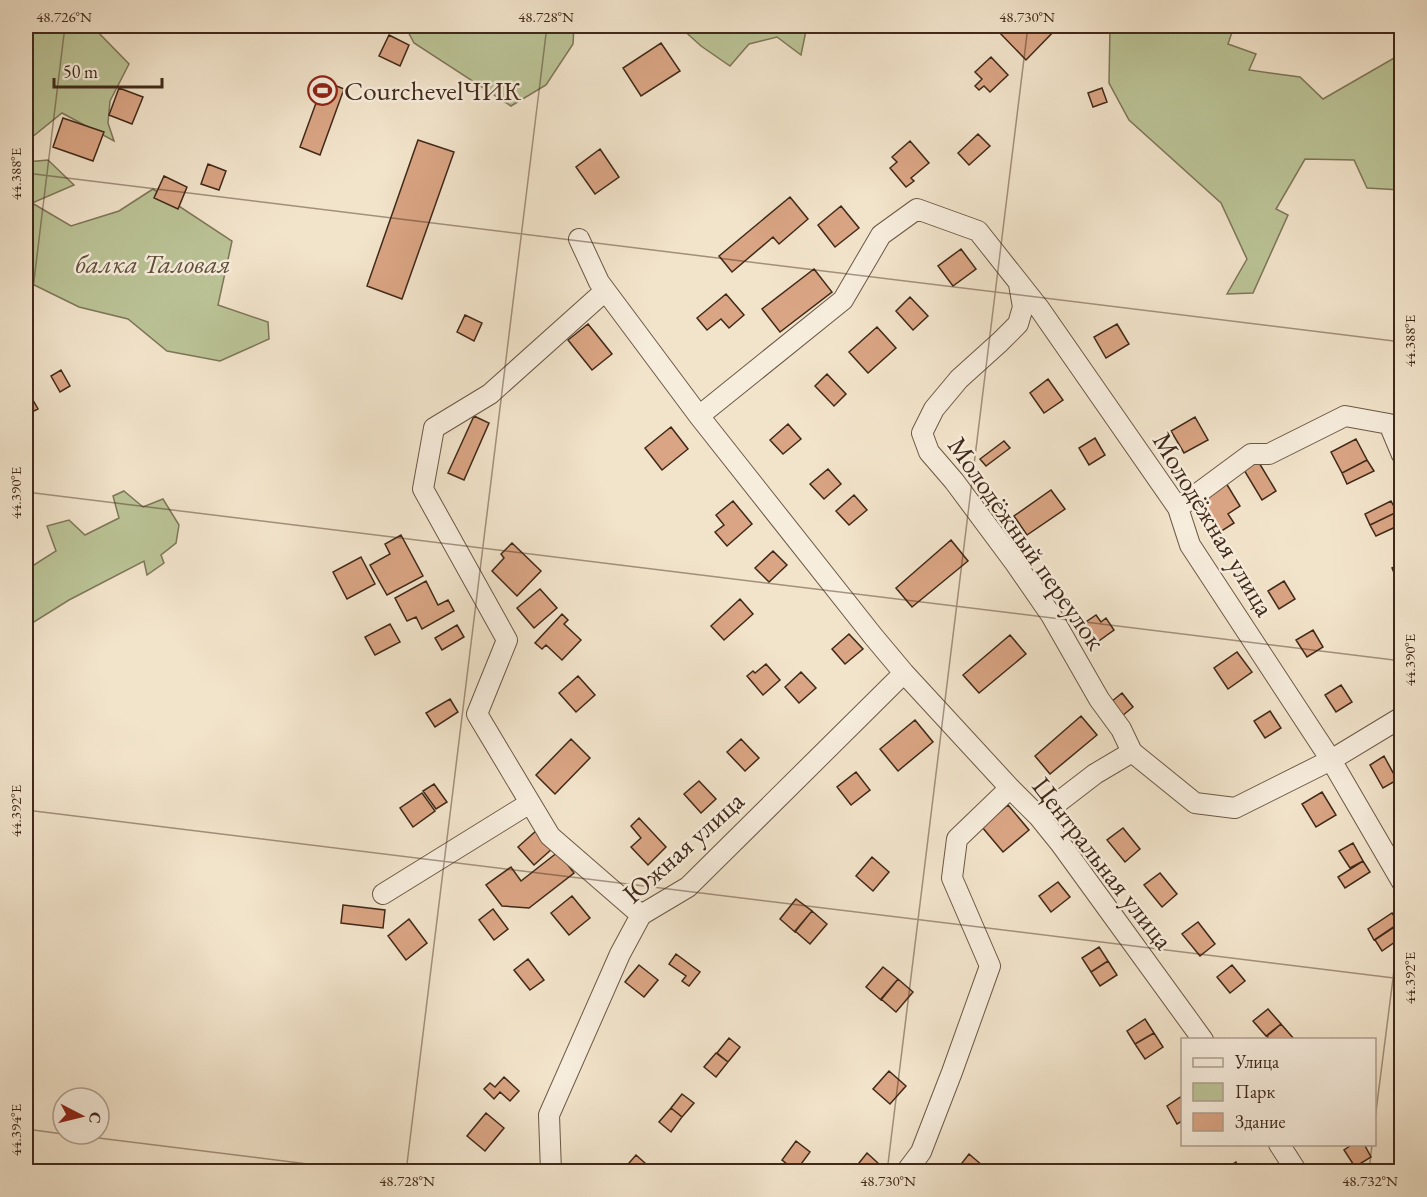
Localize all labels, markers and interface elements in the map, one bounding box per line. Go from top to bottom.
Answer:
text: 48.726°N [36,7,92,26]
text: 48.728°N [518,7,574,26]
text: 48.730°N [999,7,1055,26]
scale bar [54,51,162,89]
text: 50 m [63,60,98,83]
place label: CourсhevelЧИК [344,73,521,108]
sports icon: CourсhevelЧИК [307,74,339,106]
text: 44.388°E [6,147,25,200]
park label: балка Таловая [75,246,231,281]
text: 44.388°E [1400,314,1419,367]
street label: Молодёжная улица [1145,425,1283,623]
street label: Молодёжный переулок [940,429,1114,657]
text: 44.390°E [6,466,25,519]
text: 44.390°E [1400,633,1419,686]
street label: Центральная улица [1025,770,1181,957]
street label: Южная улица [615,783,751,911]
text: 44.392°E [6,784,25,837]
text: 44.392°E [1400,951,1419,1004]
legend [1181,1038,1376,1146]
text: Улица [1234,1050,1280,1073]
text: Парк [1235,1080,1275,1103]
north arrow [51,1086,111,1146]
text: 44.394°E [6,1103,25,1156]
text: Здание [1235,1110,1285,1133]
text: С [84,1111,107,1125]
text: 48.728°N [379,1171,435,1190]
text: 48.730°N [860,1171,916,1190]
text: 48.732°N [1342,1171,1398,1190]

